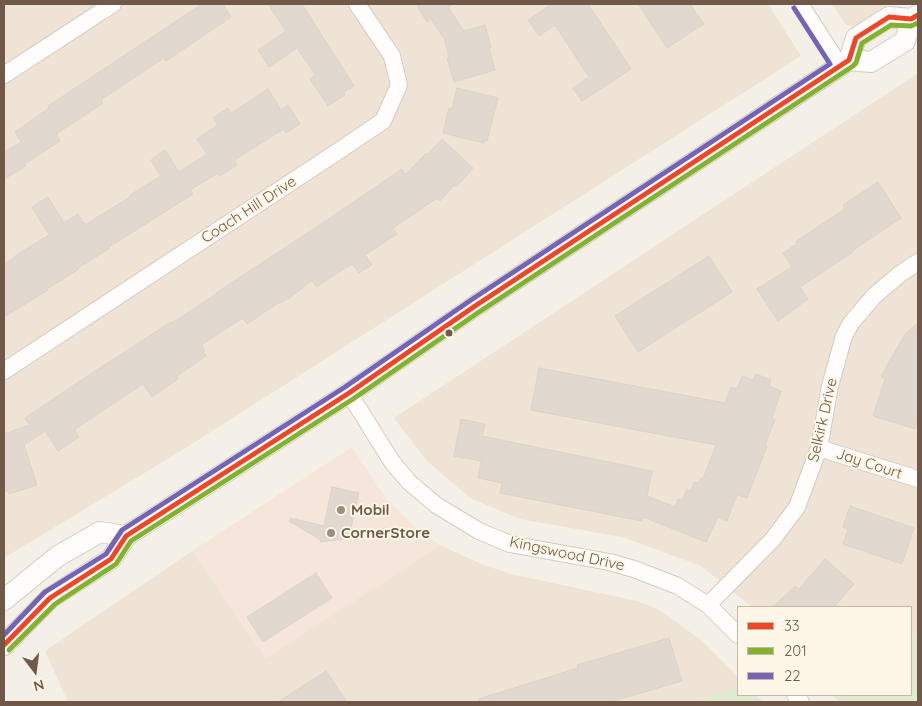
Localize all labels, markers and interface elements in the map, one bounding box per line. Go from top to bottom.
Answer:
street label: Coach Hill Drive [198,173,300,247]
unlabelled marker [444,328,454,338]
street label: Selkirk Drive [805,376,841,464]
street label: Jay Court [834,445,904,483]
place label: Mobil [351,501,390,519]
marker: Mobil [335,504,347,516]
place label: CornerStore [341,524,430,542]
marker: CornerStore [325,527,337,539]
street label: Kingswood Drive [508,533,626,575]
legend [737,606,912,696]
text: 33 [784,616,800,635]
text: 201 [784,641,807,660]
north arrow [10,646,60,696]
text: 22 [784,666,801,685]
text: N [32,675,46,696]

